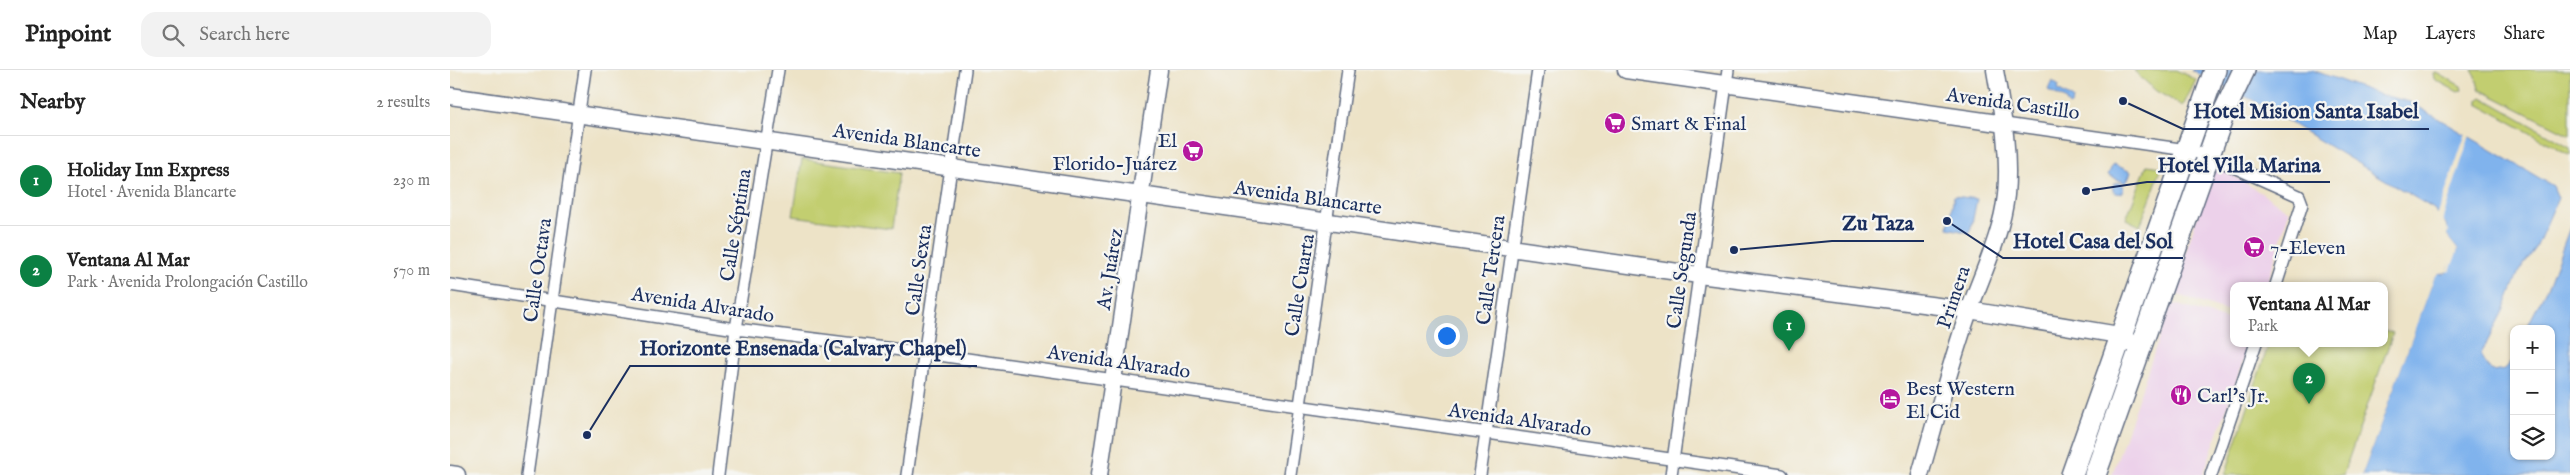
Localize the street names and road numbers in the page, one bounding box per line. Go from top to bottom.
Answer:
street label: Avenida Castillo [1943,83,2081,126]
street label: Avenida Blancarte [830,119,982,164]
street label: Calle Séptima [715,167,758,283]
street label: Avenida Blancarte [1231,176,1383,221]
street label: Calle Segunda [1662,210,1703,330]
street label: Calle Tercera [1471,213,1512,327]
street label: Calle Octava [519,216,558,324]
street label: Calle Sexta [901,223,938,318]
street label: Av. Juárez [1092,227,1129,313]
street label: Calle Cuarta [1280,232,1321,338]
street label: Primera [1932,262,1977,332]
street label: Avenida Alvarado [629,282,776,329]
street label: Avenida Alvarado [1045,340,1192,385]
street label: Avenida Alvarado [1446,398,1593,443]

